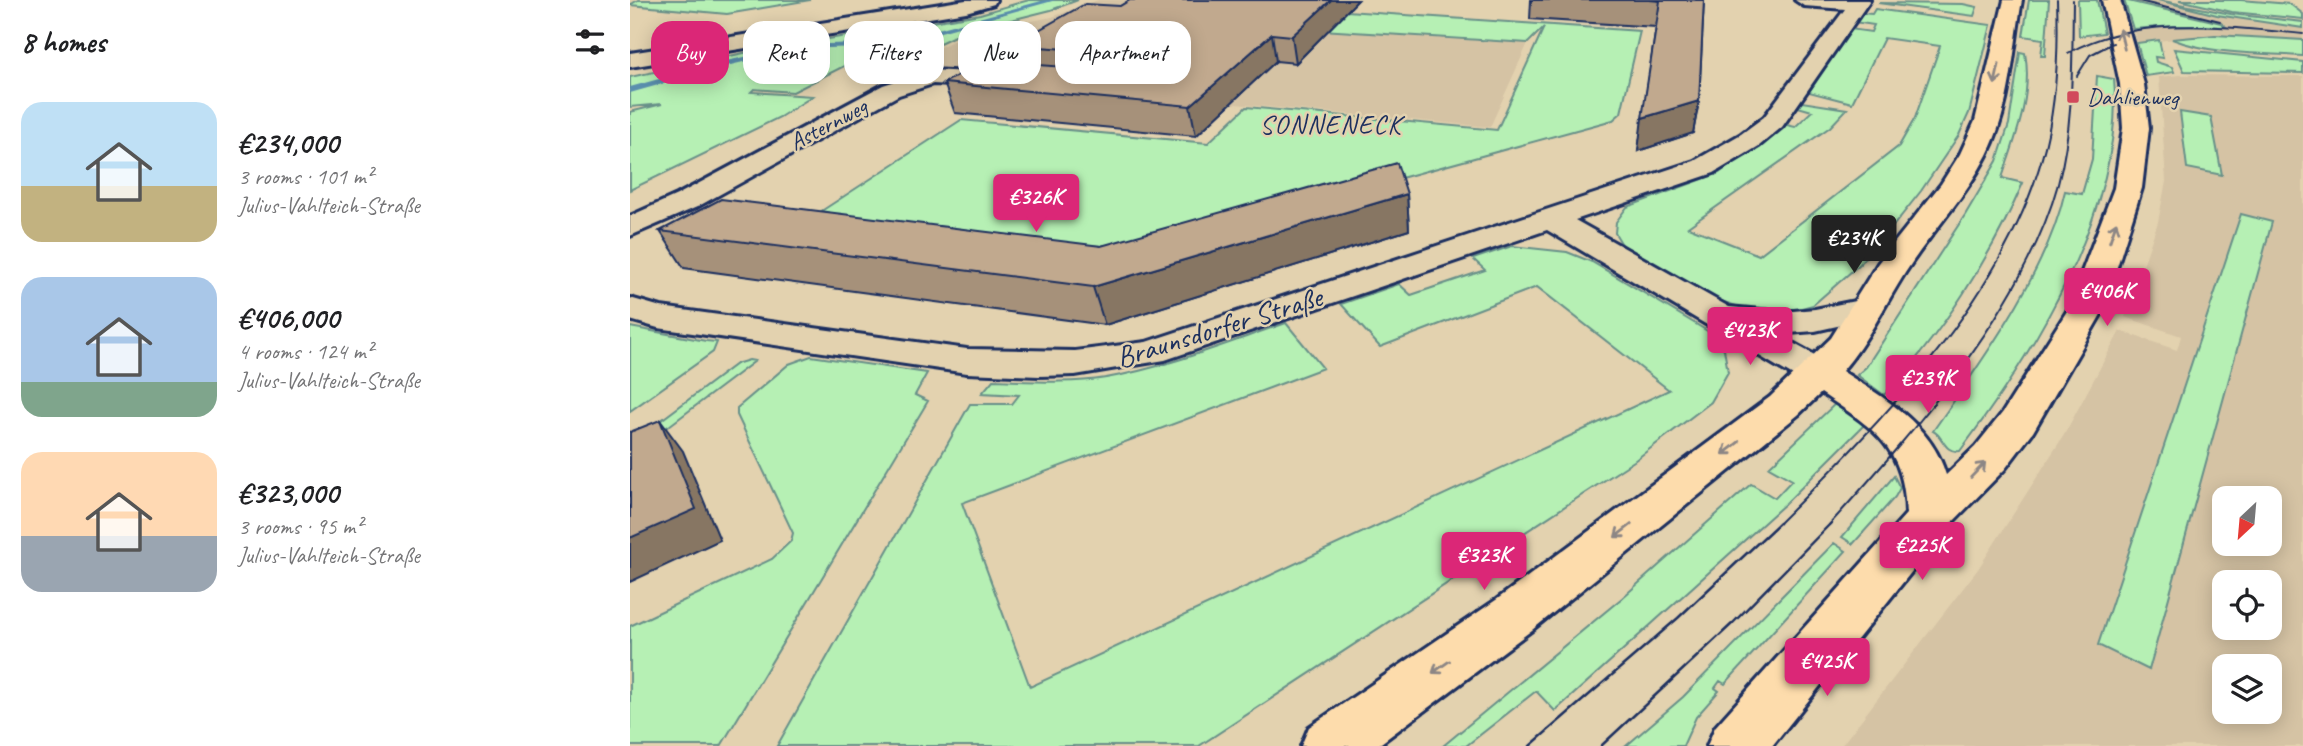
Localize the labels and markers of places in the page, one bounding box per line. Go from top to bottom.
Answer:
place label: Dahlienweg [2087,82,2181,112]
marker: Dahlienweg [2065,89,2081,105]
pin: €326K [987,174,1085,234]
pin: €234K [1805,216,1903,275]
pin: €406K [2058,268,2156,328]
pin: €423K [1701,308,1799,367]
pin: €239K [1879,356,1977,415]
pin: €225K [1873,522,1971,582]
pin: €323K [1435,532,1533,592]
pin: €425K [1778,638,1876,698]

